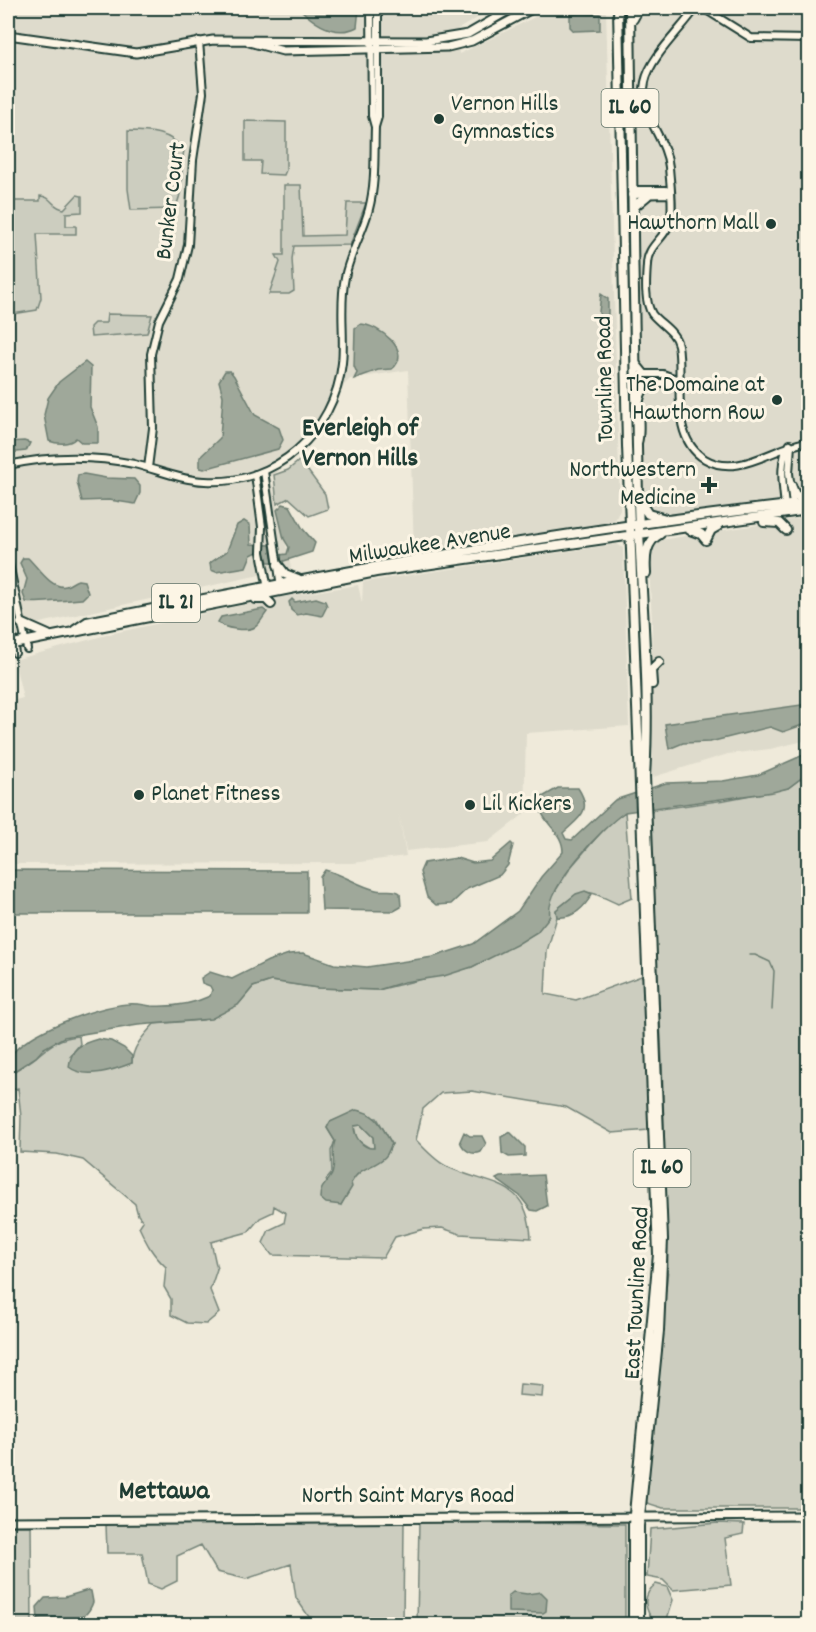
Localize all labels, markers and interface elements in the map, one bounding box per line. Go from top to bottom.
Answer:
place label: Vernon Hills Gymnastics [451,88,559,150]
road number: IL 60 [602,89,658,127]
marker: Vernon Hills Gymnastics [432,112,446,126]
street label: Bunker Court [148,140,196,262]
place label: Hawthorn Mall [627,207,759,241]
marker: Hawthorn Mall [764,217,778,231]
street label: Townline Road [588,315,624,443]
place label: The Domaine at Hawthorn Row [626,369,765,431]
marker: The Domaine at Hawthorn Row [770,393,784,407]
district label: Everleigh of Vernon Hills [302,411,420,478]
place label: Northwestern Medicine [569,454,696,516]
marker: Northwestern Medicine [700,476,718,494]
street label: Milwaukee Avenue [347,515,513,575]
road number: IL 21 [152,584,200,622]
place label: Planet Fitness [151,778,281,812]
marker: Planet Fitness [132,788,146,802]
place label: Lil Kickers [482,788,572,822]
marker: Lil Kickers [463,798,477,812]
road number: IL 60 [634,1149,690,1187]
street label: East Townline Road [616,1206,660,1380]
district label: Mettawa [119,1473,211,1512]
street label: North Saint Marys Road [302,1480,514,1514]

